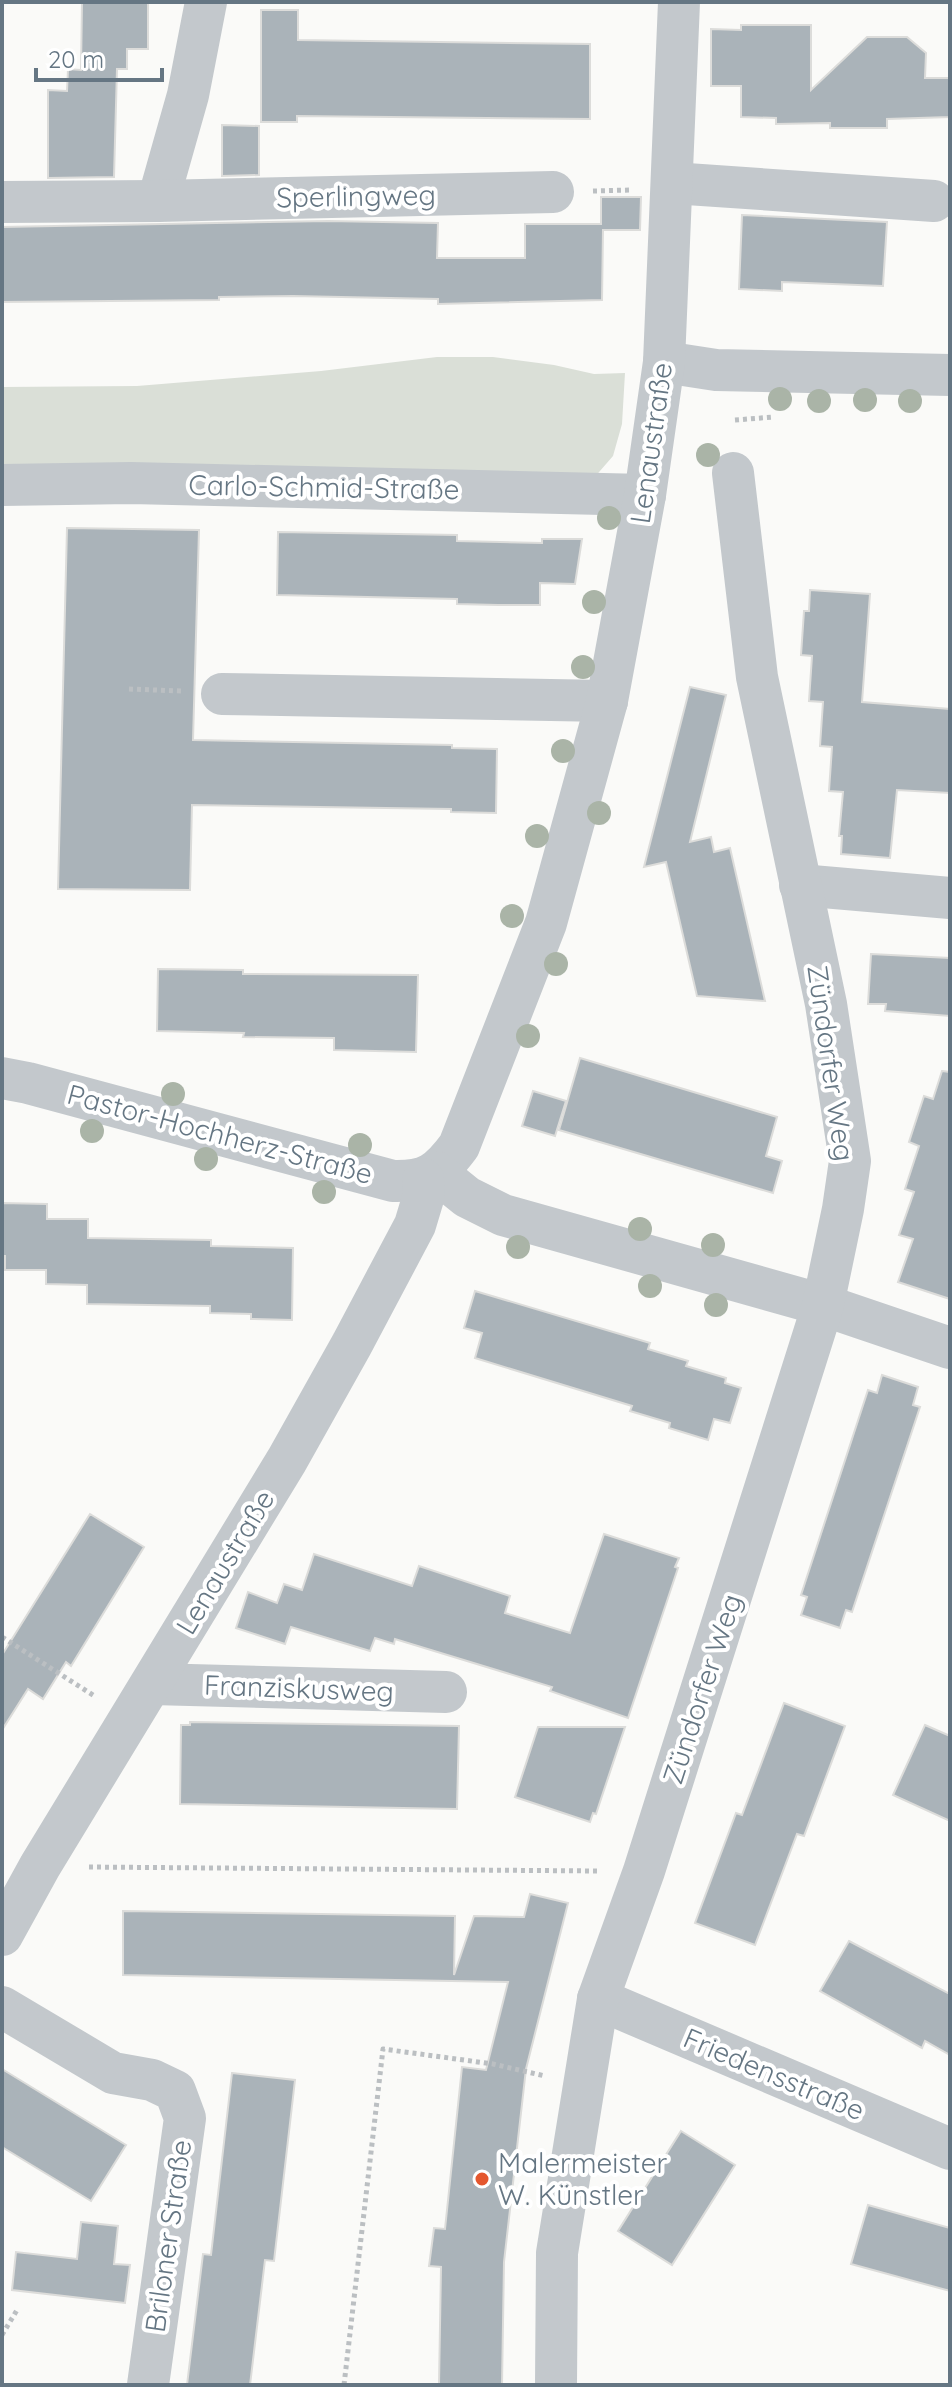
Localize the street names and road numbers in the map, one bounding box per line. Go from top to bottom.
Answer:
street label: Sperlingweg [276,177,436,214]
street label: Lenaustraße [622,360,679,526]
street label: Carlo-Schmid-Straße [188,467,460,506]
street label: Zündorfer Weg [800,963,863,1163]
street label: Pastor-Hochherz-Straße [64,1076,376,1191]
street label: Lenaustraße [168,1483,281,1640]
street label: Zündorfer Weg [654,1589,749,1788]
street label: Franziskusweg [204,1667,394,1708]
street label: Friedensstraße [678,2020,870,2127]
street label: Briloner Straße [137,2137,198,2334]

